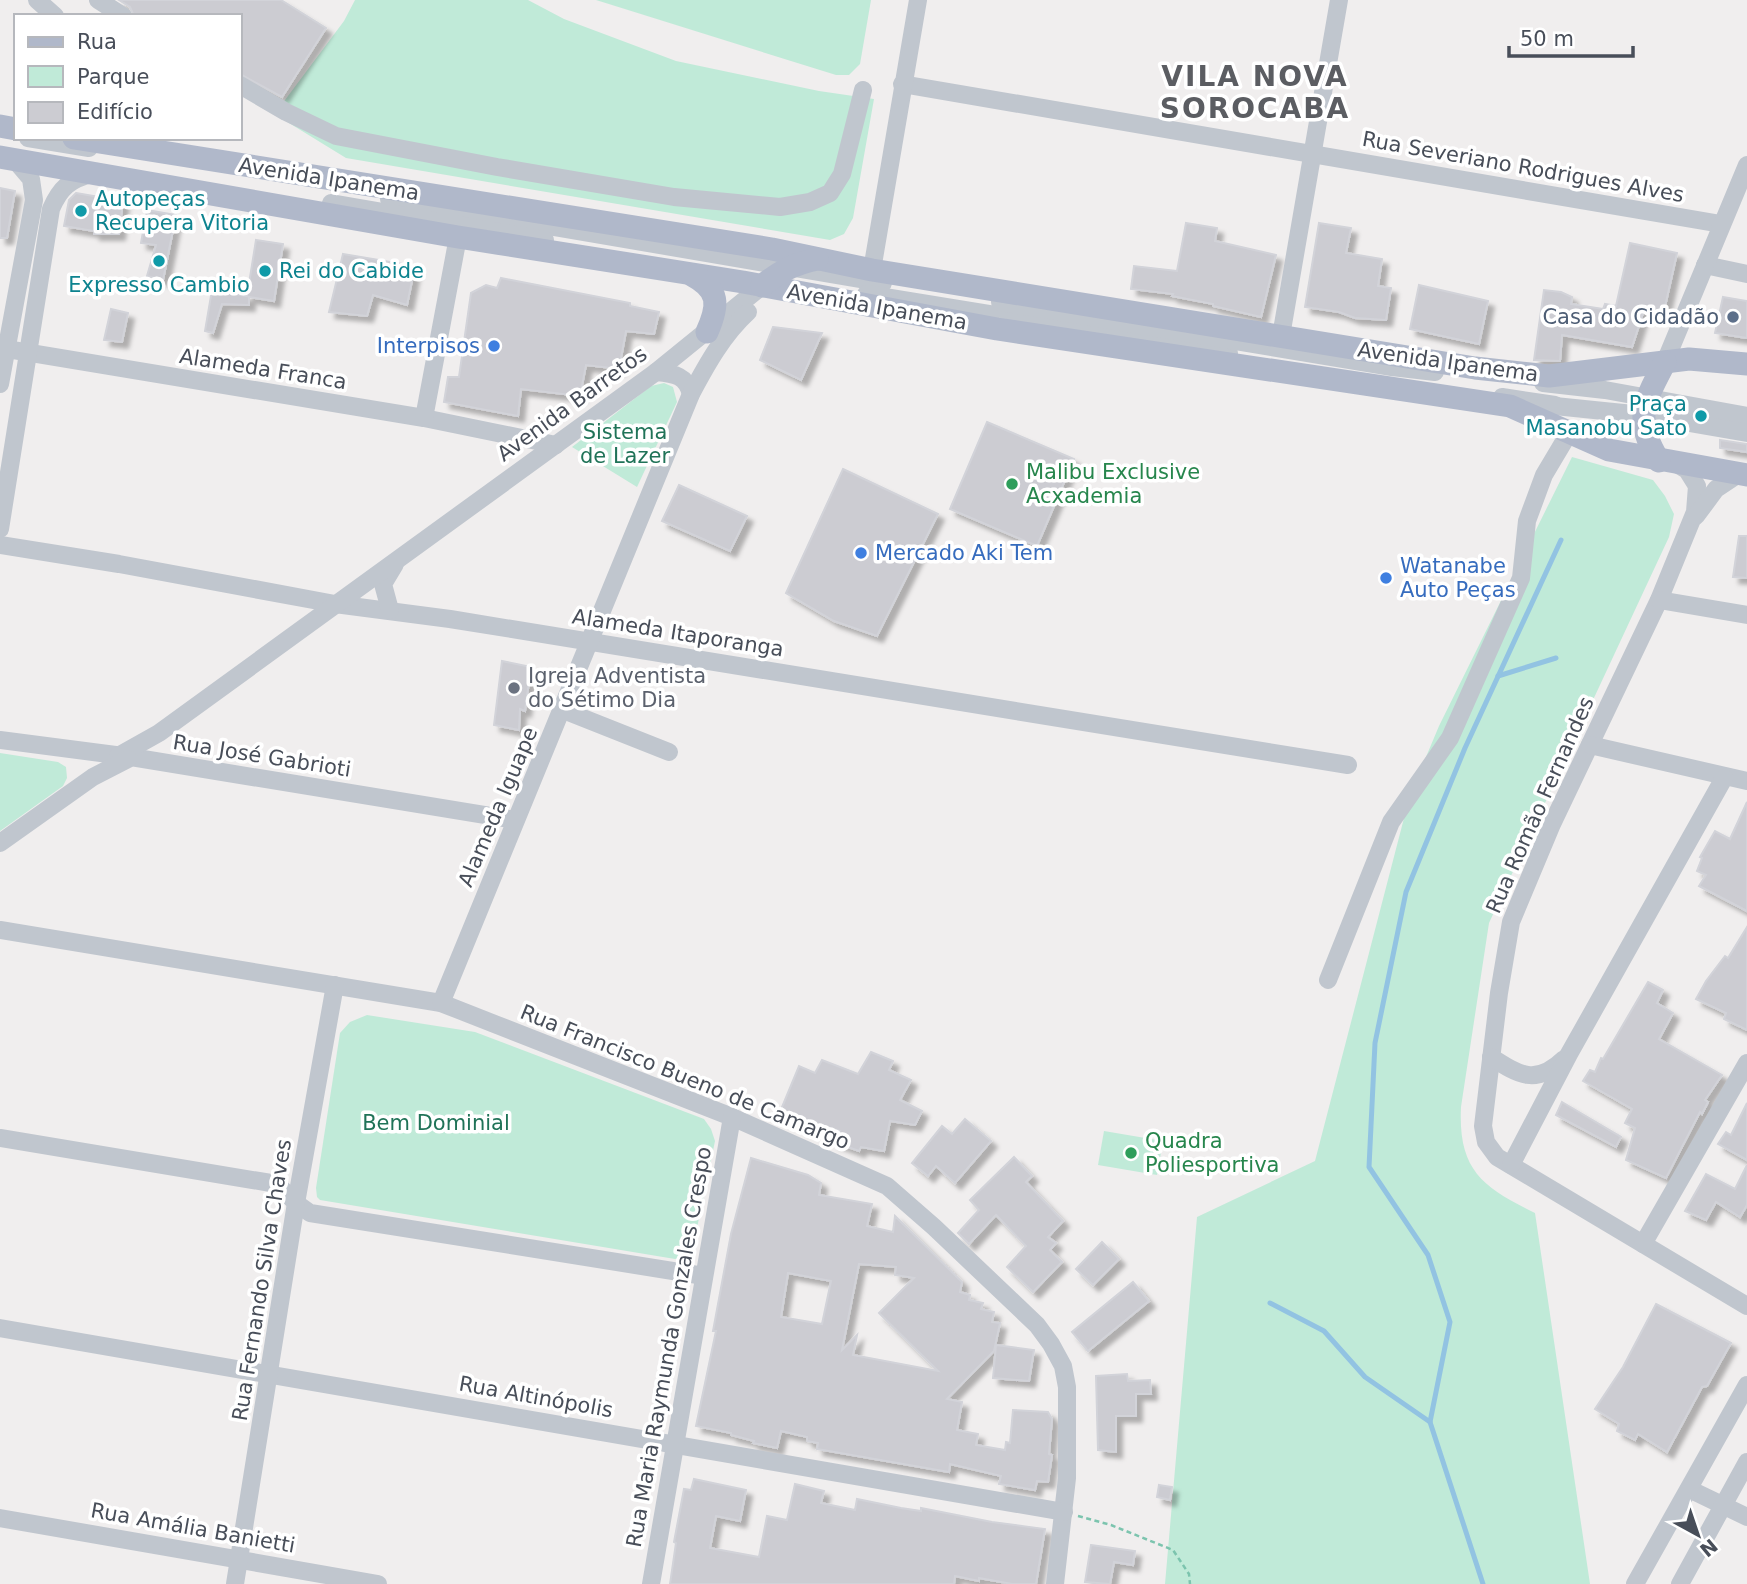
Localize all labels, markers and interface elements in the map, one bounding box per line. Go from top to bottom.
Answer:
legend [14,14,242,140]
scale bar [1509,14,1633,58]
text: 50 m [1520,27,1574,51]
text: Rua [77,30,117,54]
district label: VILA NOVA SOROCABA [1160,60,1350,125]
text: Parque [77,65,149,89]
text: Edifício [77,100,153,124]
street label: Rua Severiano Rodrigues Alves [1360,127,1686,207]
street label: Avenida Ipanema [237,153,421,205]
place label: Autopeças Recupera Vitoria [95,187,269,235]
marker: Autopeças Recupera Vitoria [73,203,89,219]
marker: Expresso Cambio [151,253,167,269]
place label: Rei do Cabide [279,259,424,283]
marker: Rei do Cabide [257,263,273,279]
place label: Expresso Cambio [68,273,250,297]
street label: Avenida Ipanema [785,279,969,335]
place label: Casa do Cidadão [1542,305,1719,329]
marker: Casa do Cidadão [1725,309,1741,325]
place label: Interpisos [377,334,480,358]
street label: Avenida Ipanema [1356,337,1540,387]
marker: Interpisos [486,338,502,354]
street label: Avenida Barretos [492,342,652,466]
street label: Alameda Franca [178,344,348,394]
place label: Praça Masanobu Sato [1525,392,1687,440]
marker: Praça Masanobu Sato [1693,408,1709,424]
park label: Sistema de Lazer [580,420,670,468]
place label: Malibu Exclusive Acxademia [1026,460,1200,508]
marker: Malibu Exclusive Acxademia [1004,476,1020,492]
place label: Mercado Aki Tem [875,541,1053,565]
marker: Mercado Aki Tem [853,545,869,561]
place label: Watanabe Auto Peças [1400,554,1516,602]
marker: Watanabe Auto Peças [1378,570,1394,586]
street label: Alameda Itaporanga [571,604,785,662]
place label: Igreja Adventista do Sétimo Dia [528,664,706,712]
marker: Igreja Adventista do Sétimo Dia [506,680,522,696]
street label: Rua Romão Fernandes [1481,693,1599,917]
street label: Alameda Iguape [453,723,543,891]
street label: Rua José Gabrioti [171,730,353,782]
street label: Rua Francisco Bueno de Camargo [517,1000,853,1154]
park label: Bem Dominial [362,1111,510,1135]
place label: Quadra Poliesportiva [1145,1129,1279,1177]
street label: Rua Fernando Silva Chaves [228,1137,296,1423]
street label: Rua Maria Raymunda Gonzales Crespo [622,1145,716,1549]
marker: Quadra Poliesportiva [1123,1145,1139,1161]
street label: Rua Altinópolis [457,1372,615,1422]
street label: Rua Amália Banietti [89,1498,297,1558]
north arrow [1663,1500,1733,1570]
text: N [1696,1534,1722,1562]

